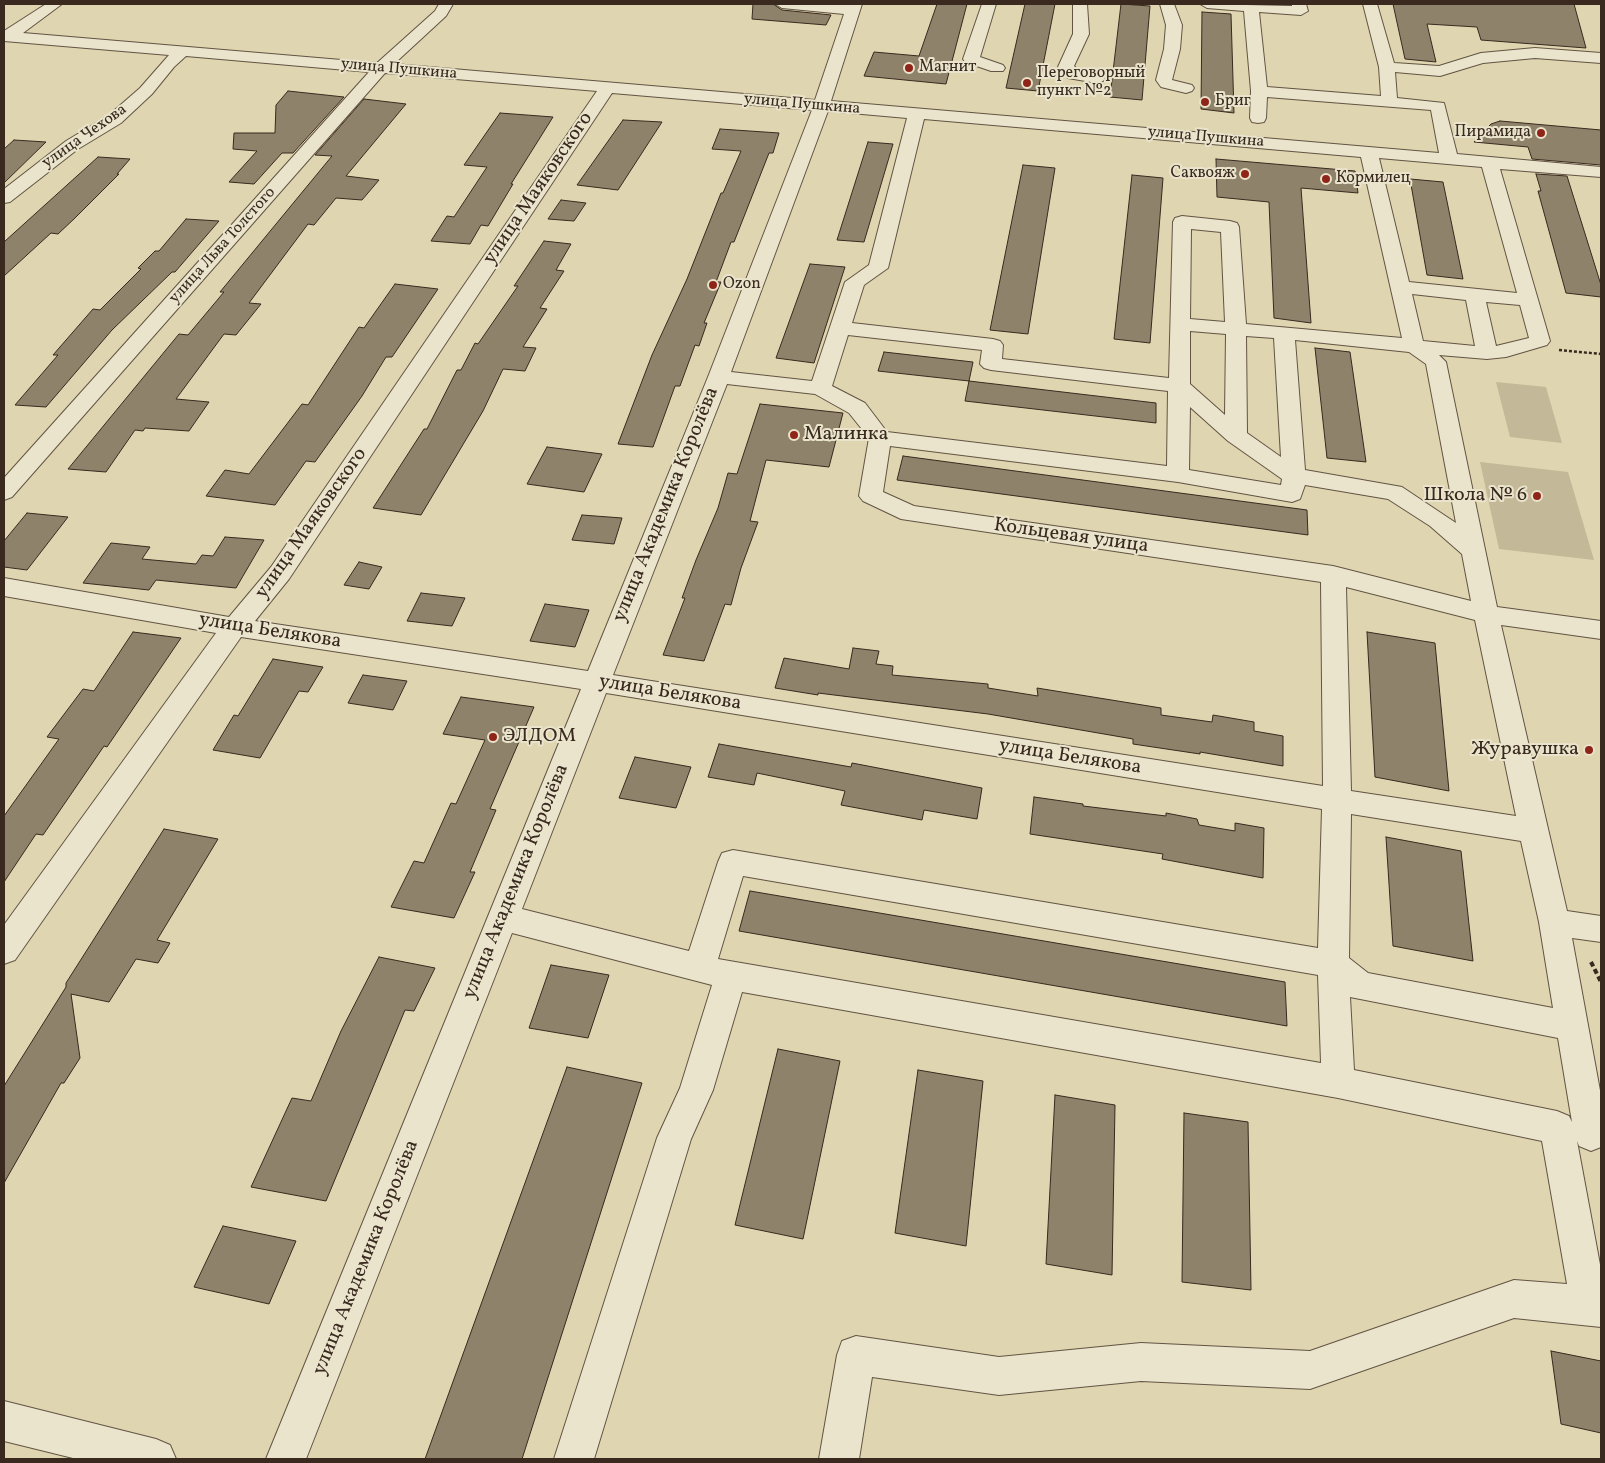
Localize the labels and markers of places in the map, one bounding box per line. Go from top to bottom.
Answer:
place label: Магнит [919,58,976,78]
marker: Магнит [903,62,915,74]
place label: Переговорный пункт №2 [1037,64,1145,102]
marker: Переговорный пункт №2 [1021,77,1033,89]
place label: Бриг [1215,92,1251,112]
marker: Бриг [1199,96,1211,108]
place label: Пирамида [1455,123,1531,143]
marker: Пирамида [1535,127,1547,139]
place label: Саквояж [1171,164,1235,184]
marker: Саквояж [1239,168,1251,180]
place label: Кормилец [1336,169,1411,189]
marker: Кормилец [1320,173,1332,185]
place label: Ozon [723,275,761,295]
marker: Ozon [707,279,719,291]
place label: Малинка [804,423,888,447]
marker: Малинка [788,429,800,441]
place label: Школа № 6 [1423,484,1527,508]
marker: Школа № 6 [1531,490,1543,502]
place label: ЭЛДОМ [503,725,576,749]
marker: ЭЛДОМ [487,731,499,743]
place label: Журавушка [1471,738,1579,762]
marker: Журавушка [1583,744,1595,756]

